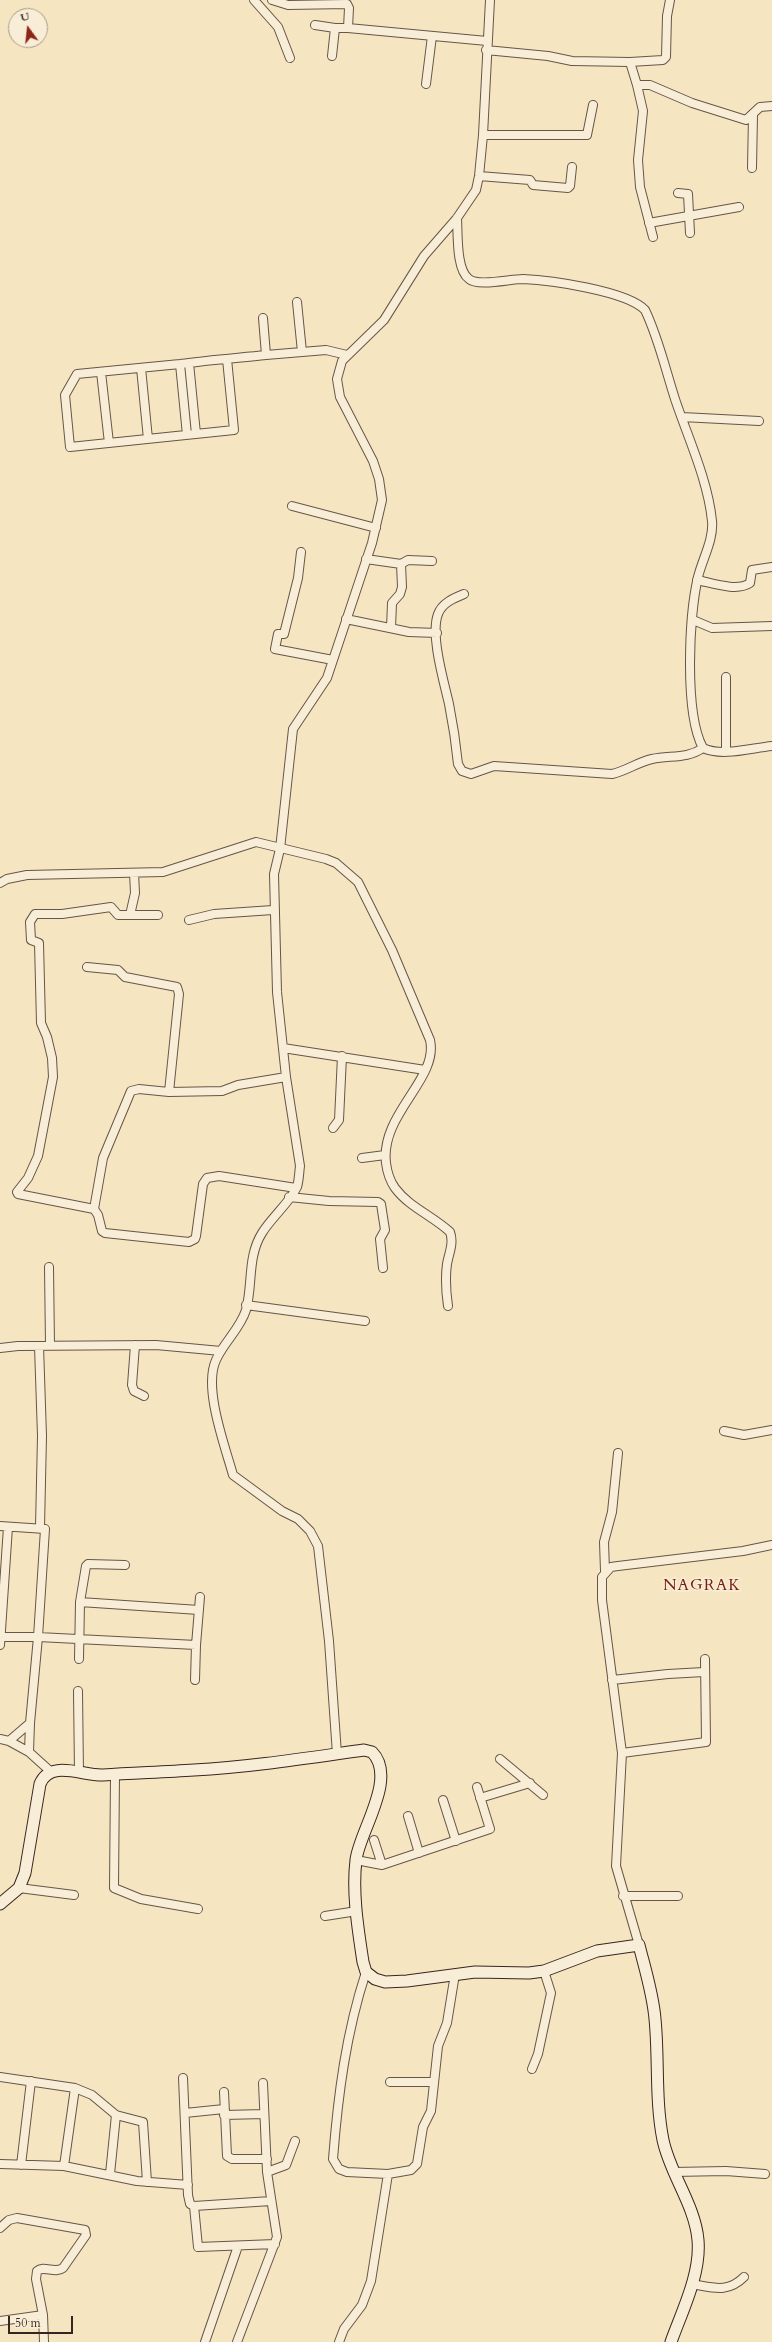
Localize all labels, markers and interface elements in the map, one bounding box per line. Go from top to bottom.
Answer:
north arrow [8,8,48,48]
text: U [19,8,31,25]
district label: NAGRAK [663,1576,741,1596]
scale bar [10,2308,75,2334]
text: 50 m [15,2315,41,2331]

